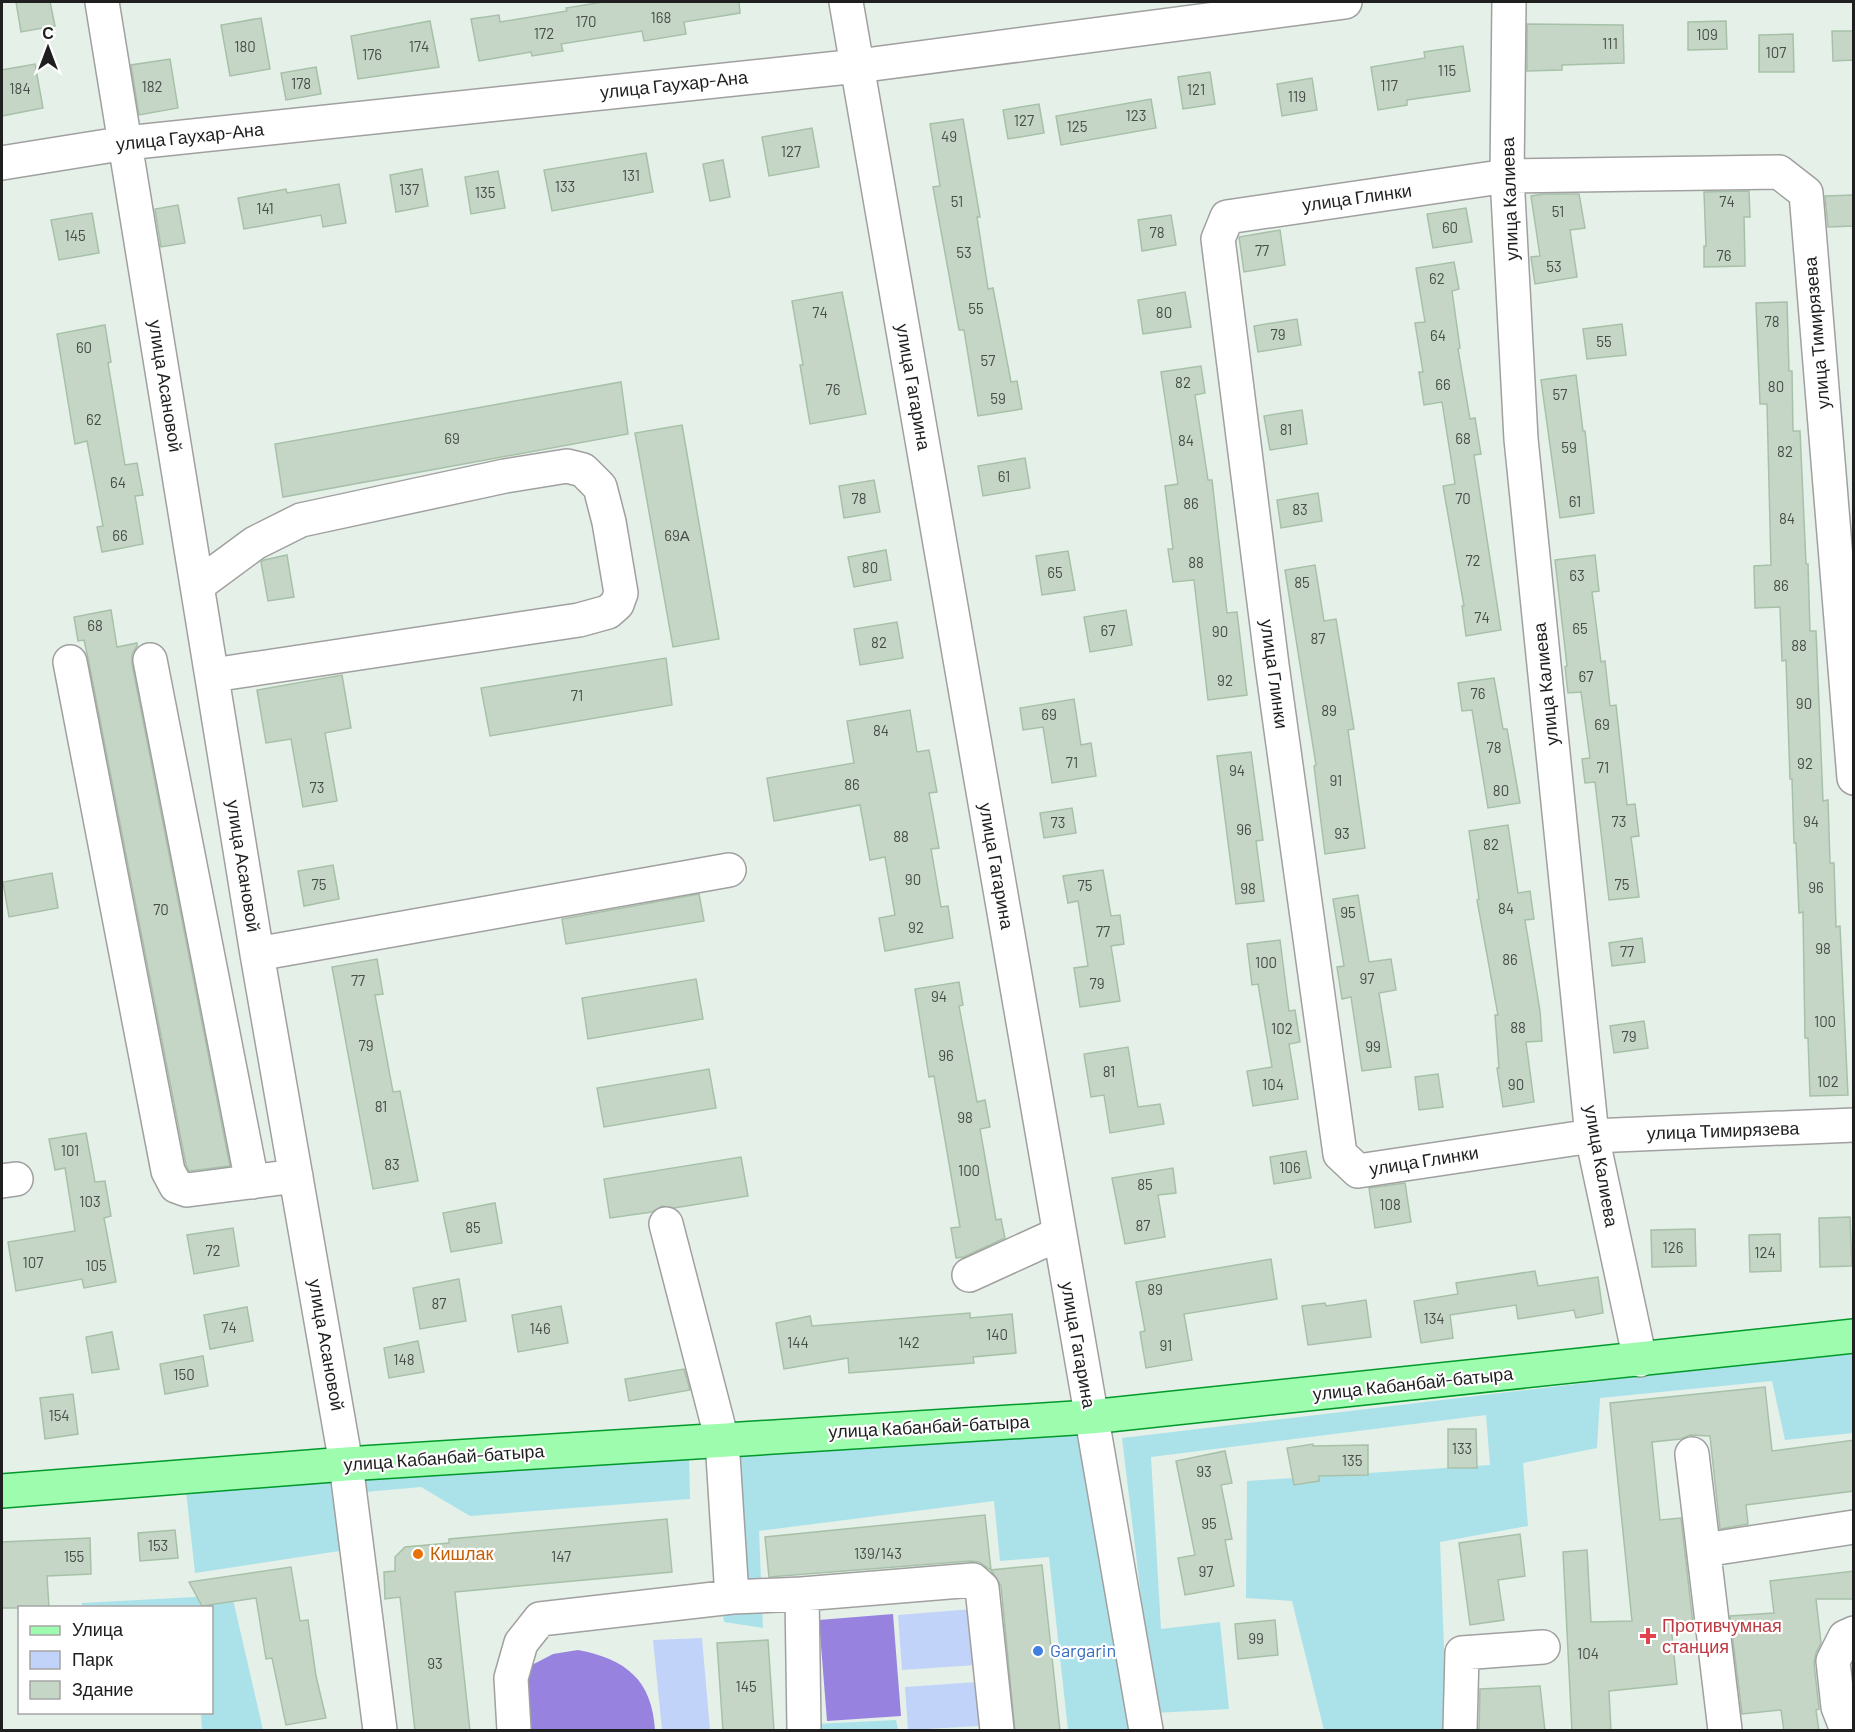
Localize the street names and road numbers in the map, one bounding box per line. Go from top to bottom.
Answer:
street label: улица Гаухар-Ана [599,65,750,103]
street label: улица Гаухар-Ана [115,117,266,155]
street label: улица Калиева [1496,136,1522,261]
street label: улица Глинки [1301,178,1413,216]
street label: улица Тимирязева [1798,255,1834,410]
street label: улица Асановой [145,318,187,453]
street label: улица Гагарина [892,322,936,453]
street label: улица Глинки [1256,618,1294,730]
street label: улица Калиева [1528,621,1562,747]
street label: улица Асановой [223,798,265,933]
street label: улица Гагарина [975,801,1019,932]
street label: улица Калиева [1580,1103,1624,1230]
street label: улица Тимирязева [1646,1116,1801,1144]
street label: улица Глинки [1368,1141,1480,1180]
street label: улица Асановой [305,1277,349,1412]
street label: улица Гагарина [1057,1280,1101,1411]
street label: улица Кабанбай-батыра [1312,1361,1515,1404]
street label: улица Кабанбай-батыра [828,1410,1031,1442]
street label: улица Кабанбай-батыра [343,1439,546,1475]

